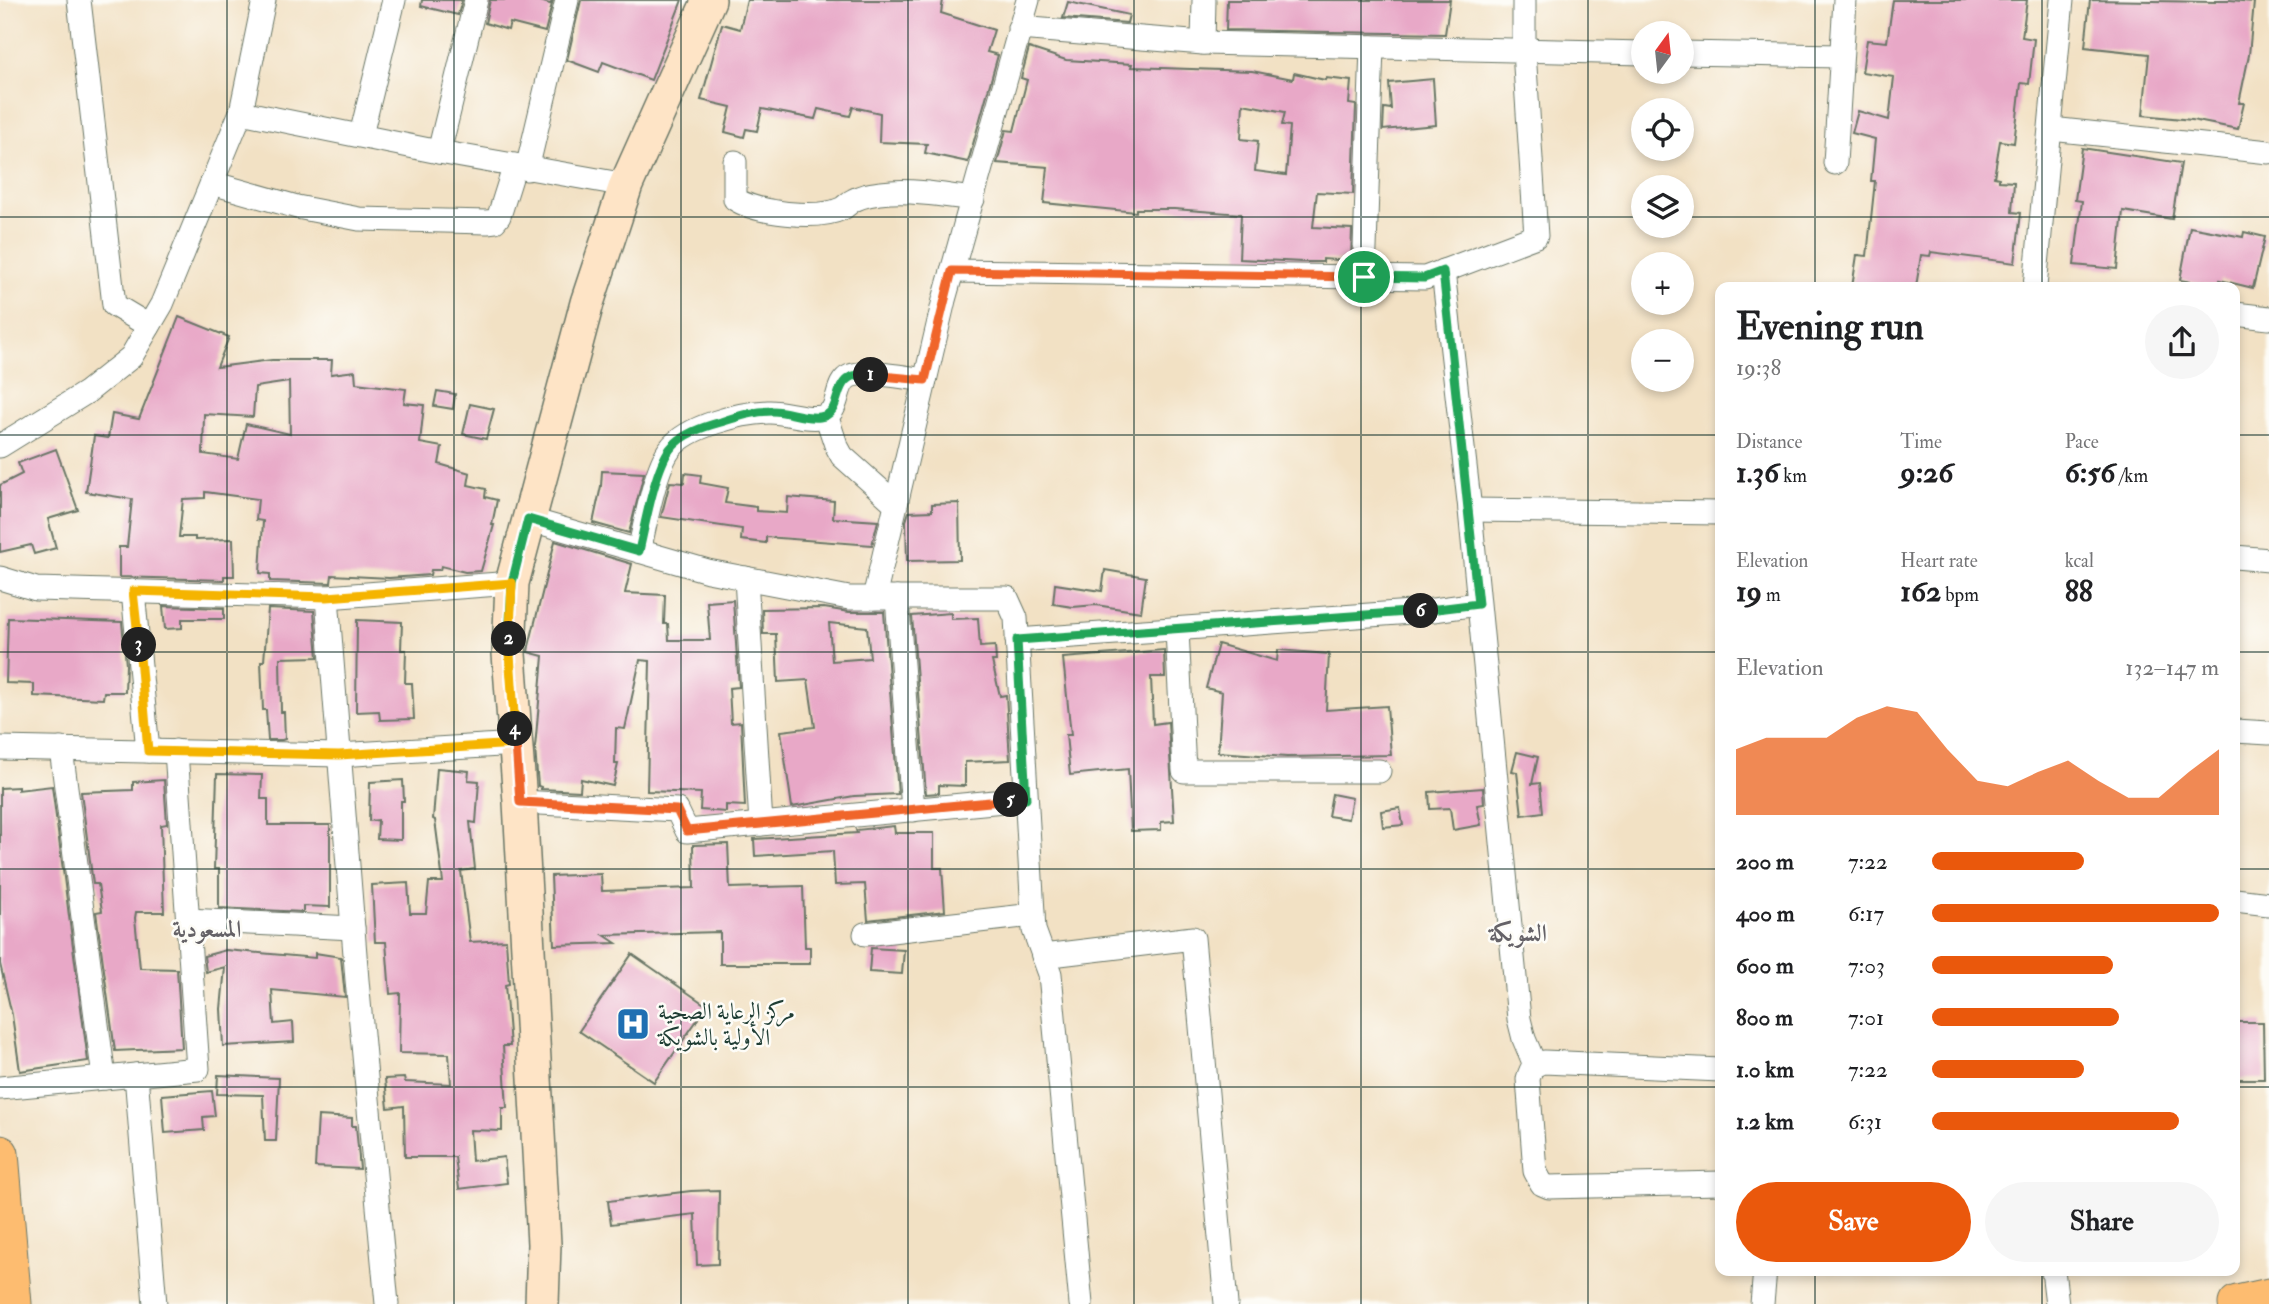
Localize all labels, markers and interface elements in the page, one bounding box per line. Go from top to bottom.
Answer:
north arrow [1631,21,1694,84]
map controls [1631,21,1694,392]
button: locate [1631,98,1694,161]
button: layers [1631,175,1694,238]
pin [1334,247,1394,307]
button: + [1631,252,1694,315]
icon: arrive [1345,258,1383,296]
text: Evening run [1736,303,1924,351]
button: share [2145,305,2219,379]
button: − [1631,329,1694,392]
text: 19:38 [1736,353,1781,382]
pin: 1 [854,358,888,392]
text: 1 [867,362,874,386]
text: Distance [1736,430,1802,454]
text: Time [1900,430,1942,454]
text: Pace [2065,430,2099,454]
text: 1.36 [1736,454,1779,491]
text: 9:26 [1900,454,1953,491]
text: 6:56 [2065,454,2115,491]
text: km [1779,464,1807,488]
text: /km [2115,464,2148,488]
text: Elevation [1736,549,1808,573]
text: Heart rate [1900,549,1978,573]
text: kcal [2065,549,2094,573]
text: 19 [1736,573,1762,610]
text: 162 [1900,573,1941,610]
text: 88 [2065,573,2093,610]
text: m [1762,583,1781,607]
text: bpm [1941,583,1979,607]
pin: 6 [1404,594,1438,628]
text: 6 [1416,598,1425,622]
pin: 2 [491,622,526,656]
text: 2 [504,626,513,650]
pin: 3 [122,628,156,662]
text: 3 [135,632,142,656]
text: Elevation [1736,653,1824,682]
text: 132–147 m [2125,653,2219,682]
pin: 4 [498,712,532,746]
text: 4 [509,716,520,740]
pin: 5 [993,782,1028,818]
text: 5 [1006,787,1015,811]
text: 200 m [1736,847,1794,876]
text: 7:22 [1848,847,1888,876]
text: 400 m [1736,899,1795,928]
text: 6:17 [1848,899,1884,928]
district label: المسعودية [173,914,241,945]
district label: الشويكة [1487,918,1547,949]
text: 600 m [1736,951,1794,980]
text: 7:03 [1848,951,1885,980]
place label: مركز الرعاية الصحية الأولية بالشويكة [657,997,795,1052]
text: 800 m [1736,1003,1793,1032]
text: 7:01 [1848,1003,1884,1032]
hospital icon: مركز الرعاية الصحية الأولية بالشويكة [614,1005,652,1043]
text: 1.0 km [1736,1055,1794,1084]
text: 7:22 [1848,1055,1888,1084]
text: 1.2 km [1736,1107,1794,1136]
text: 6:31 [1848,1107,1882,1136]
button: Save [1736,1182,1971,1262]
button: Share [1985,1182,2219,1262]

